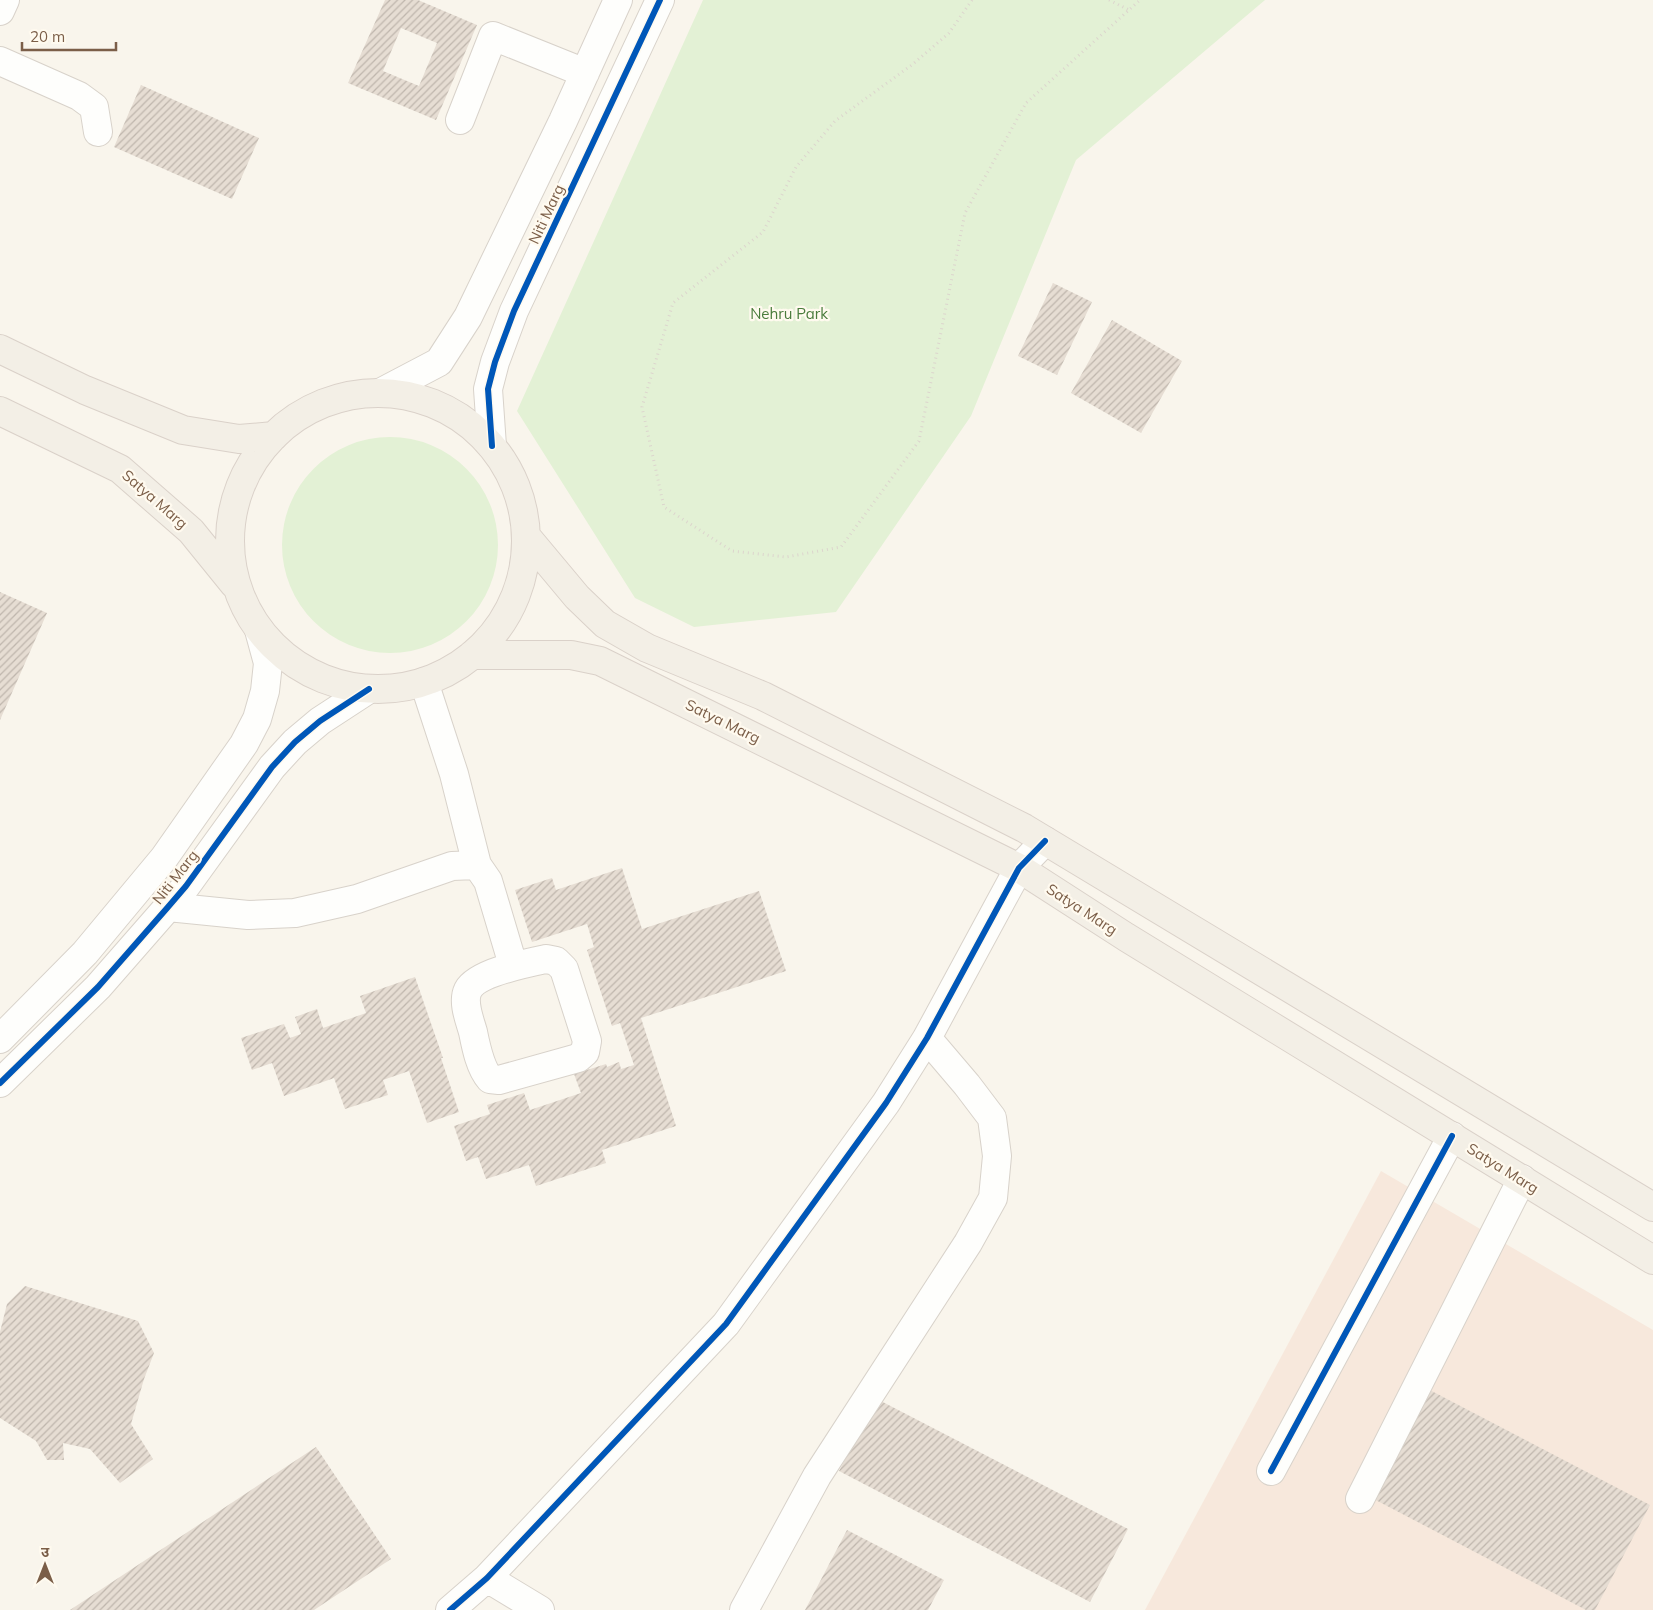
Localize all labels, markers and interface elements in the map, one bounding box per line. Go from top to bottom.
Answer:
scale bar [22,20,116,52]
text: 20 m [30,27,65,46]
street label: Niti Marg [524,181,568,247]
park label: Nehru Park [750,304,828,323]
street label: Satya Marg [118,465,192,533]
street label: Satya Marg [683,695,763,747]
street label: Niti Marg [148,846,202,908]
street label: Satya Marg [1043,879,1121,939]
street label: Satya Marg [1464,1139,1542,1197]
north arrow [20,1540,70,1590]
text: उ [41,1543,50,1561]

